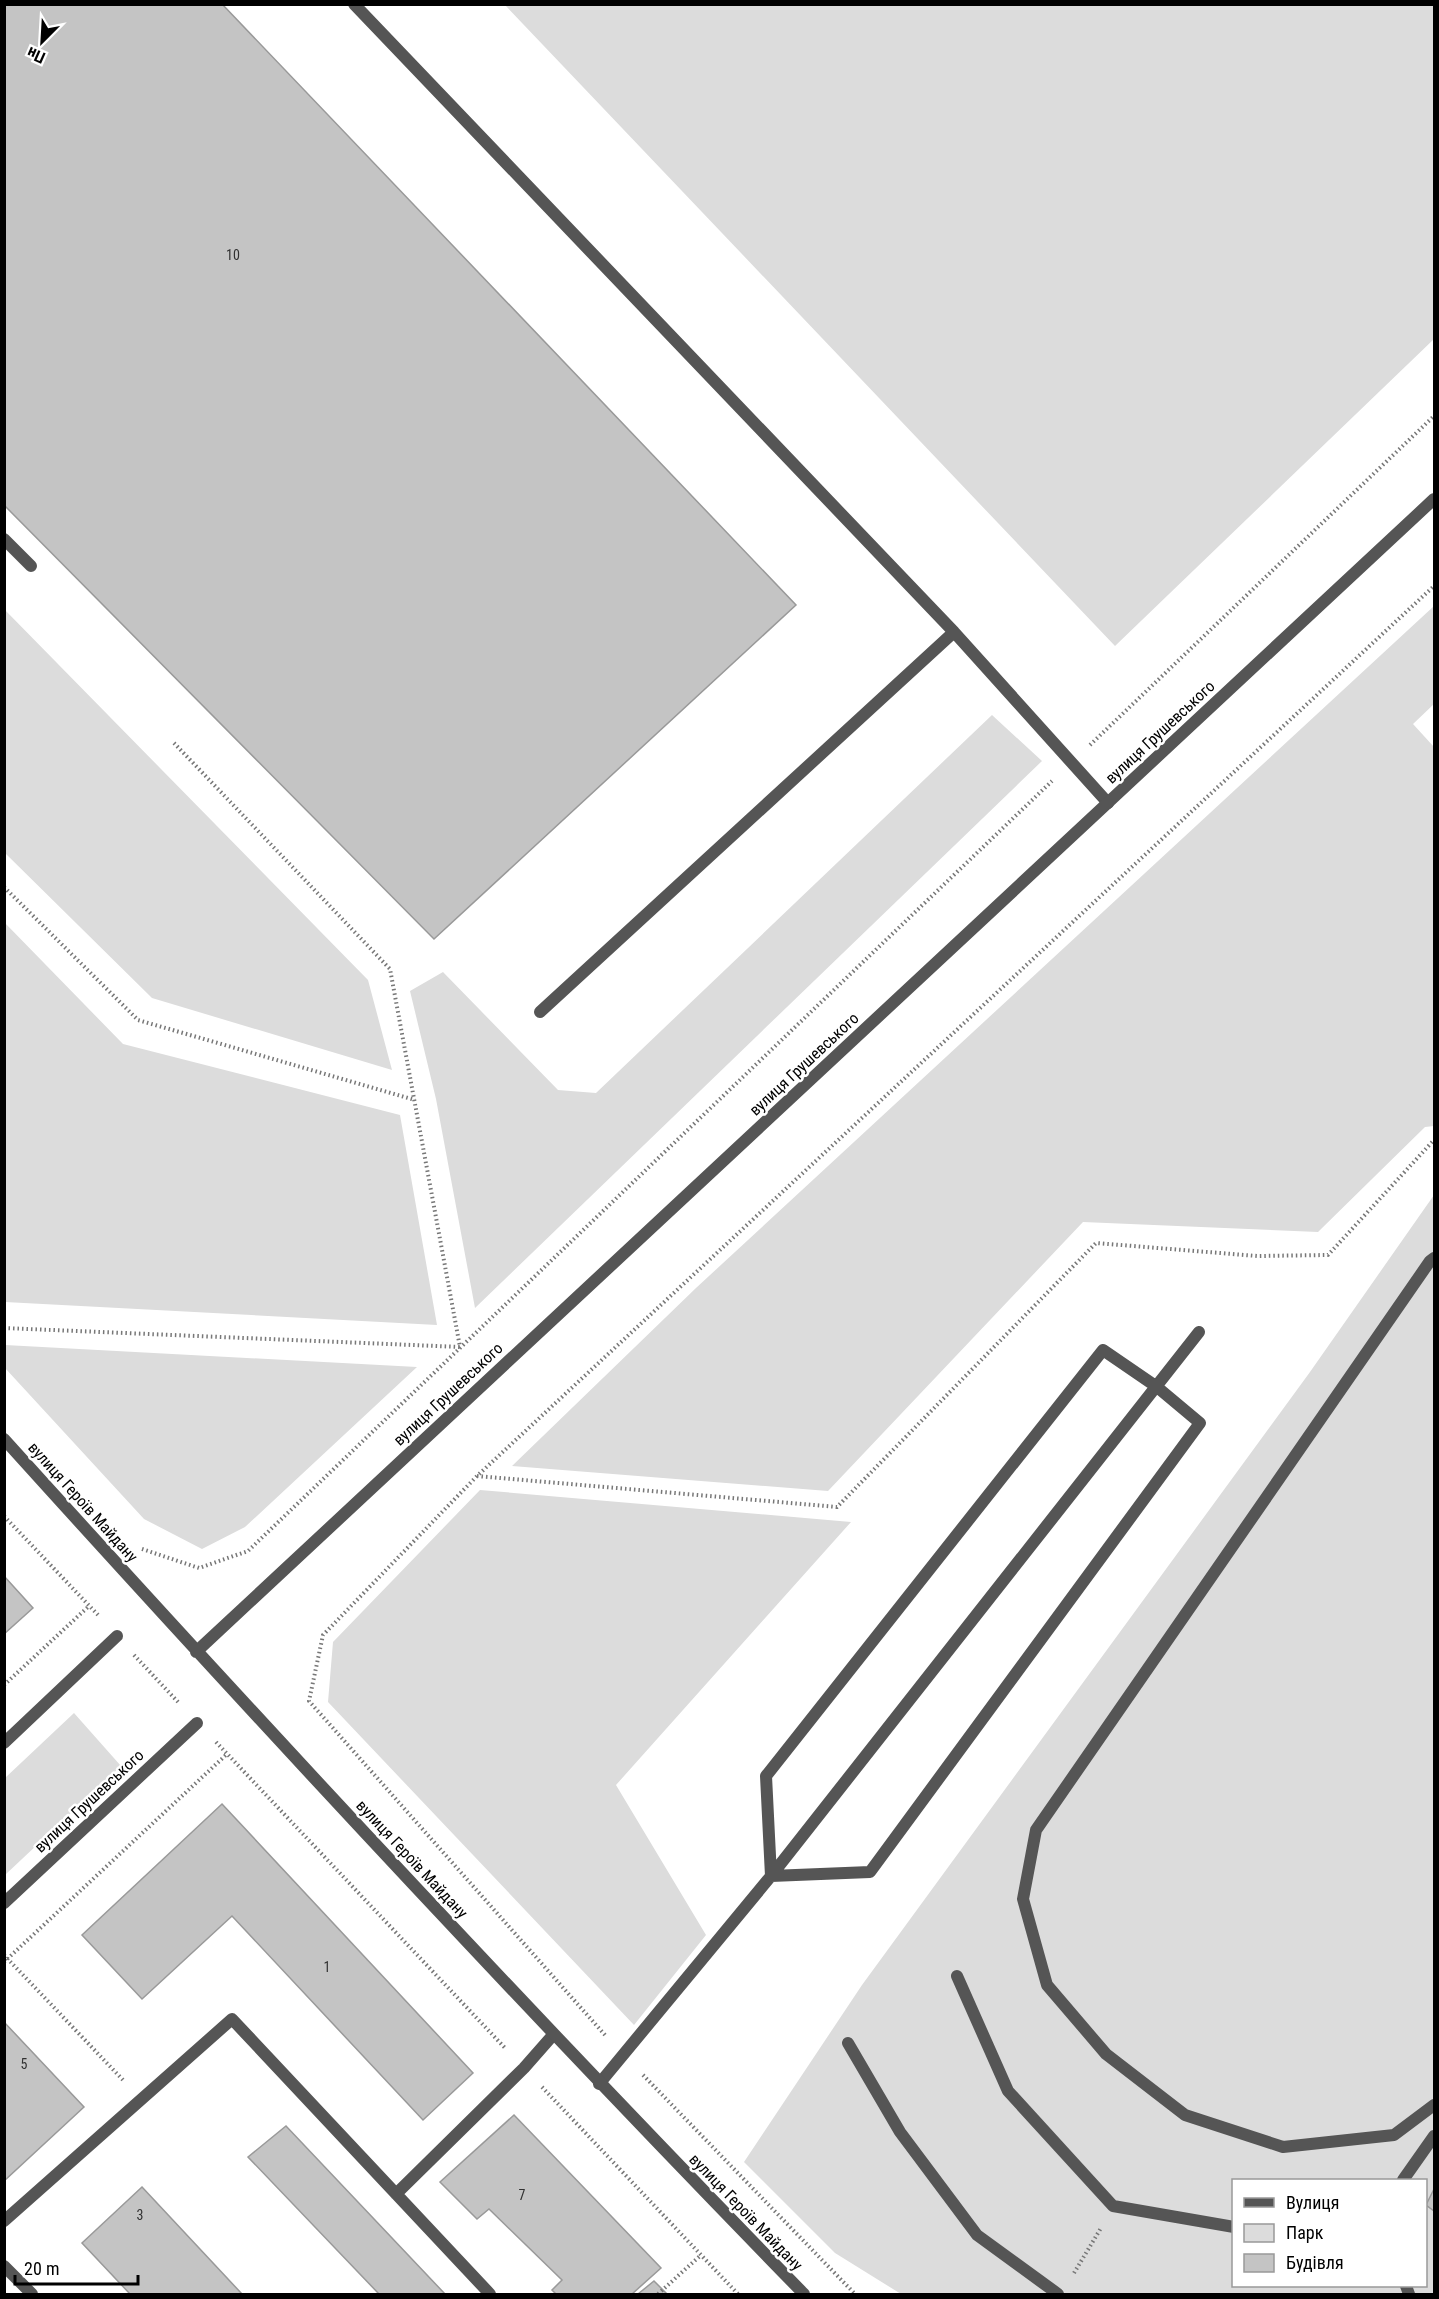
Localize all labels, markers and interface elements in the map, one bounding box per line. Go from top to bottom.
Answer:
north arrow [12,12,72,72]
text: Пн [24,43,48,68]
house number: 10 [226,247,240,263]
street label: вулиця Грушевського [1101,676,1219,788]
street label: вулиця Грушевського [745,1008,863,1120]
street label: вулиця Грушевського [389,1338,507,1450]
street label: вулиця Героїв Майдану [24,1438,142,1566]
street label: вулиця Грушевського [30,1745,148,1857]
street label: вулиця Героїв Майдану [352,1796,472,1922]
house number: 1 [324,1959,330,1975]
house number: 5 [21,2056,28,2072]
street label: вулиця Героїв Майдану [685,2150,807,2274]
legend [1232,2179,1427,2287]
house number: 7 [519,2187,526,2203]
text: Вулиця [1286,2192,1340,2213]
house number: 3 [137,2207,143,2223]
text: Парк [1286,2222,1324,2243]
scale bar [15,2248,138,2286]
text: Будівля [1286,2252,1344,2273]
text: 20 m [24,2258,59,2279]

